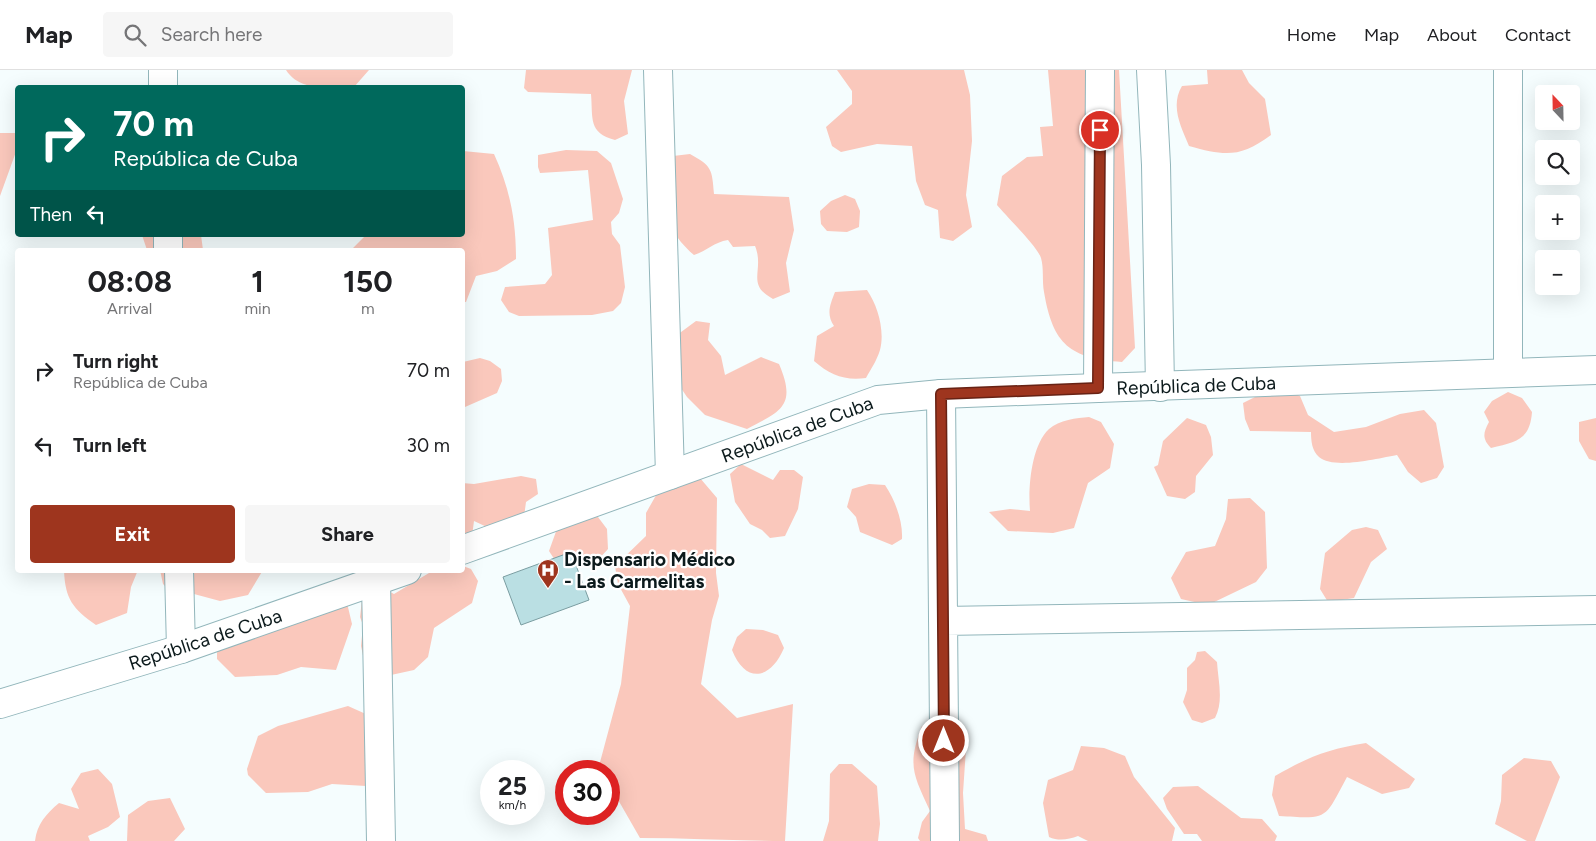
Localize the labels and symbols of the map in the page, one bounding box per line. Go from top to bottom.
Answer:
north arrow [1535,85,1580,130]
pin [1079,109,1121,151]
street label: República de Cuba [1116,371,1276,400]
street label: República de Cuba [718,391,876,468]
place label: Dispensario Médico - Las Carmelitas [564,548,735,593]
hospital icon: Dispensario Médico - Las Carmelitas [536,558,560,589]
street label: República de Cuba [126,604,285,675]
position arrow [917,714,969,766]
speed limit sign: 30 [555,760,620,825]

